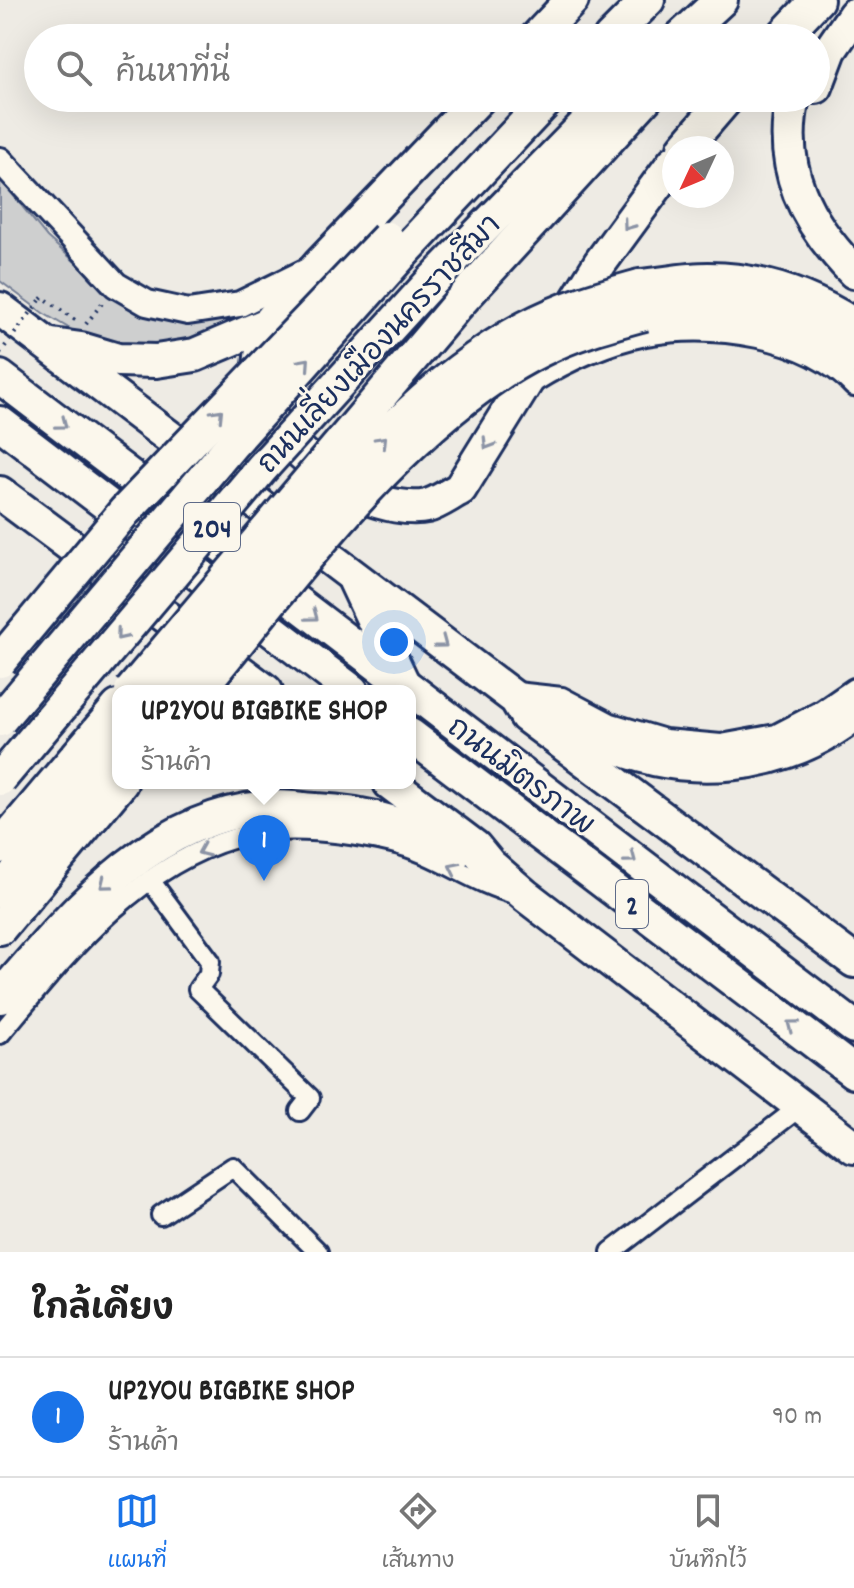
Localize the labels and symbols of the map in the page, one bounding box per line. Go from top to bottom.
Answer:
north arrow [662,136,734,208]
street label: ถนนเลี่ยงเมืองนครราชสีมา [240,198,513,486]
one-way arrow [623,216,638,231]
one-way arrow [295,357,310,372]
one-way arrow [209,409,224,423]
one-way arrow [53,415,68,429]
one-way arrow [482,435,498,450]
one-way arrow [373,436,387,450]
road number: 204 [184,503,240,551]
one-way arrow [304,607,319,621]
your location [374,622,414,662]
one-way arrow [116,626,131,641]
one-way arrow [433,634,448,648]
street label: ถนนมิตรภาพ [436,708,603,848]
pin: 1 [238,815,290,881]
one-way arrow [197,841,211,857]
one-way arrow [622,849,637,863]
one-way arrow [447,862,462,878]
one-way arrow [100,874,115,889]
road number: 2 [616,880,648,928]
one-way arrow [786,1021,801,1035]

